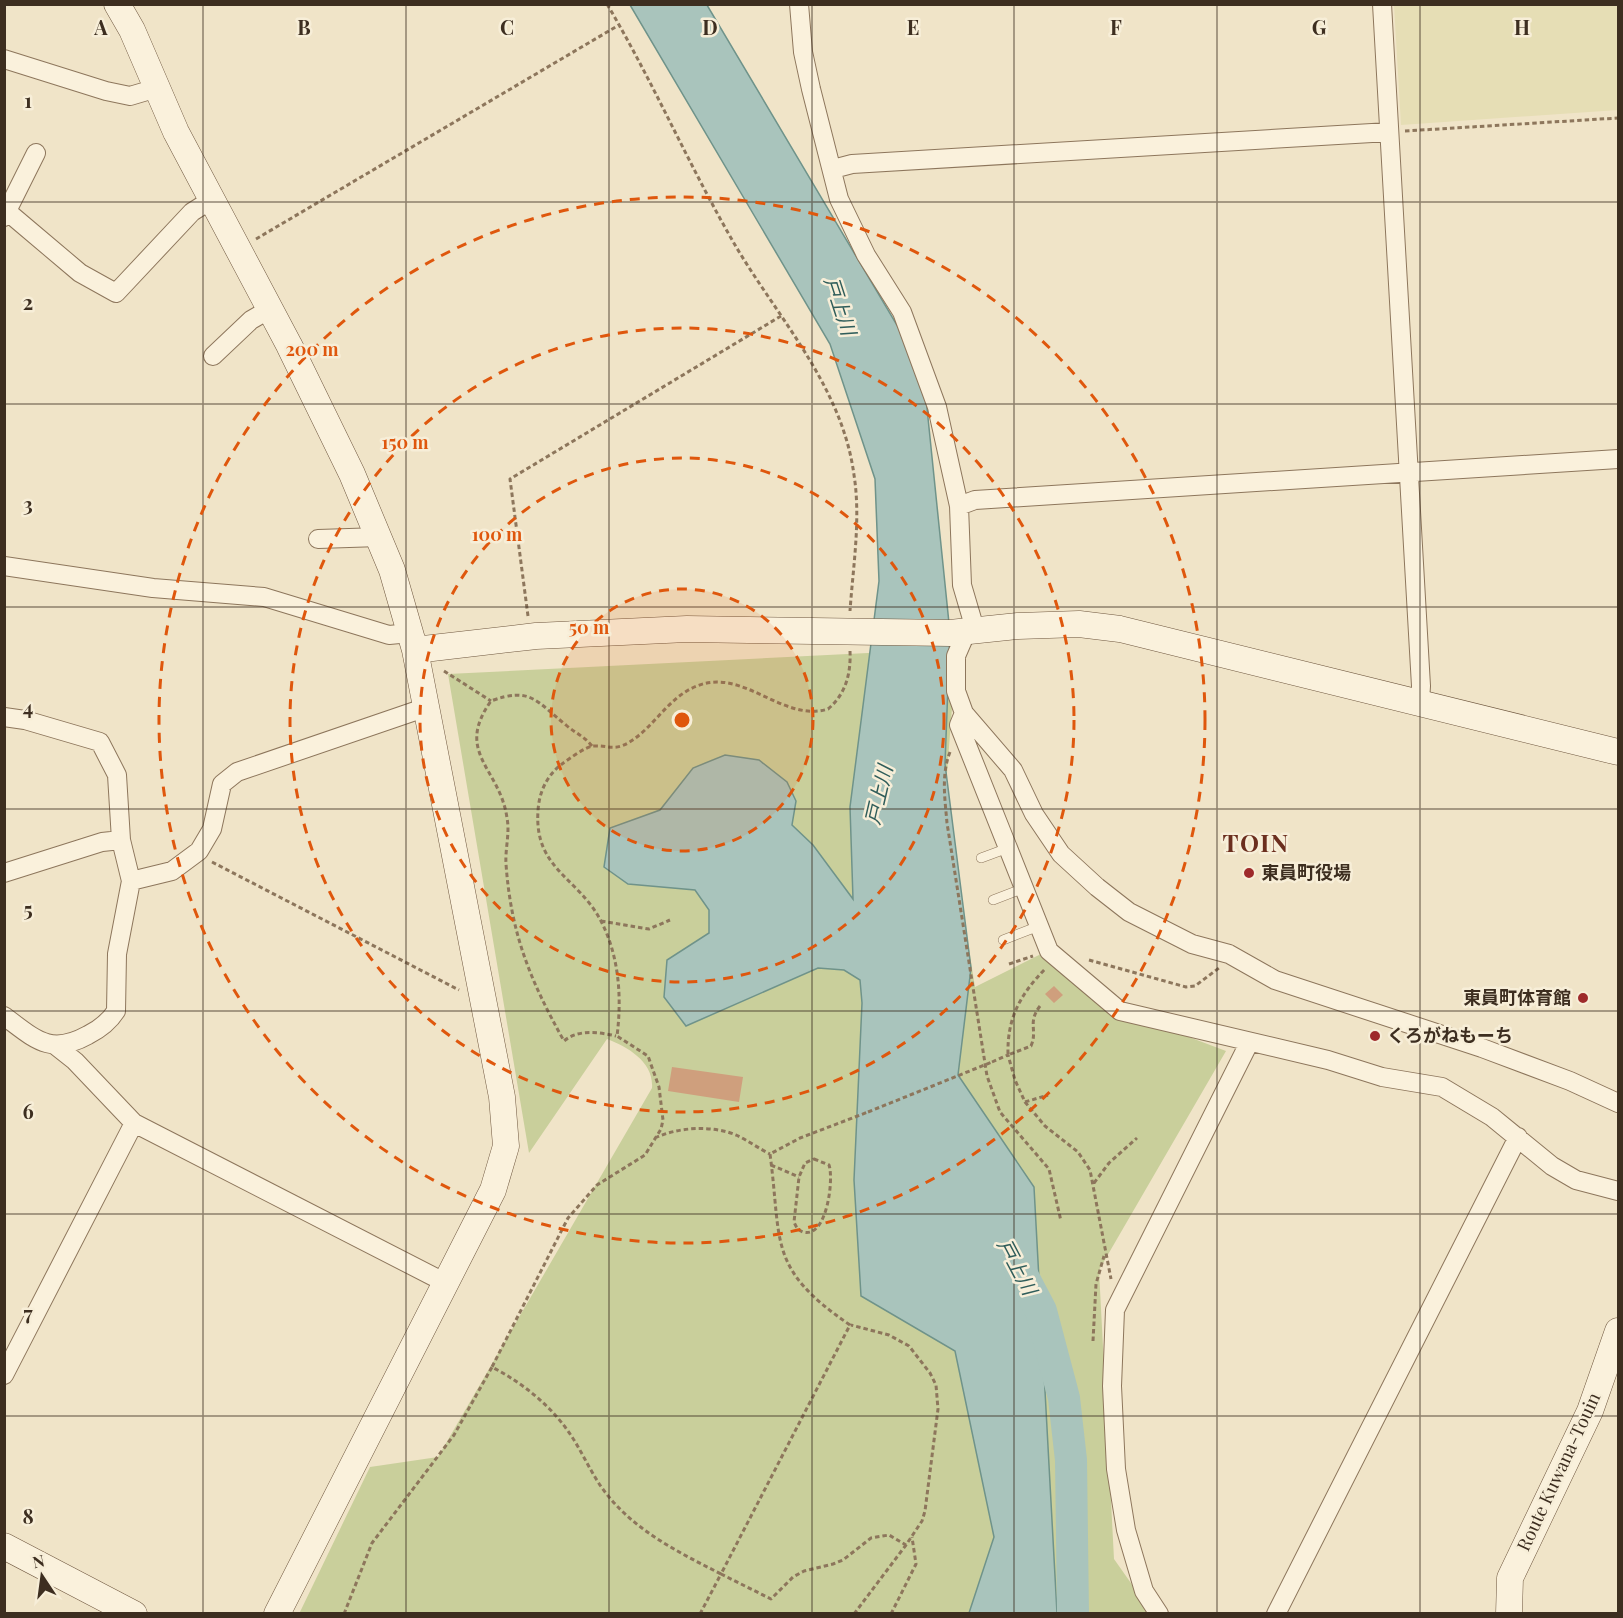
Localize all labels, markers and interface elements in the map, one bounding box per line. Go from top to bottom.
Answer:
text: A [93,13,108,40]
text: B [297,13,311,40]
text: C [500,13,514,40]
text: D [702,13,718,40]
text: E [907,13,919,40]
text: F [1110,13,1122,40]
text: G [1312,13,1327,40]
text: H [1514,13,1530,40]
text: 1 [24,86,32,113]
water label: 戸上川 [819,273,864,340]
text: 2 [23,288,33,315]
text: 200 m [285,337,339,361]
text: 150 m [381,430,429,454]
text: 3 [23,490,33,517]
text: 100 m [472,522,523,546]
text: 50 m [569,615,610,639]
text: 4 [23,693,33,720]
centre of rings [672,710,692,730]
water label: 戸上川 [858,760,898,827]
district label: TOIN [1222,826,1290,858]
place label: 東員町役場 [1261,860,1351,884]
marker: 東員町役場 [1242,866,1256,880]
text: 5 [23,895,33,922]
place label: 東員町体育館 [1463,985,1571,1009]
marker: 東員町体育館 [1576,991,1590,1005]
place label: くろがねもーち [1387,1023,1513,1047]
marker: くろがねもーち [1368,1029,1382,1043]
text: 6 [22,1097,34,1124]
water label: 戸上川 [992,1233,1045,1301]
text: 7 [23,1299,33,1326]
street label: Route Kuwana-Touin [1511,1388,1605,1555]
text: 8 [22,1502,34,1529]
north arrow [12,1546,72,1606]
text: N [31,1549,47,1572]

